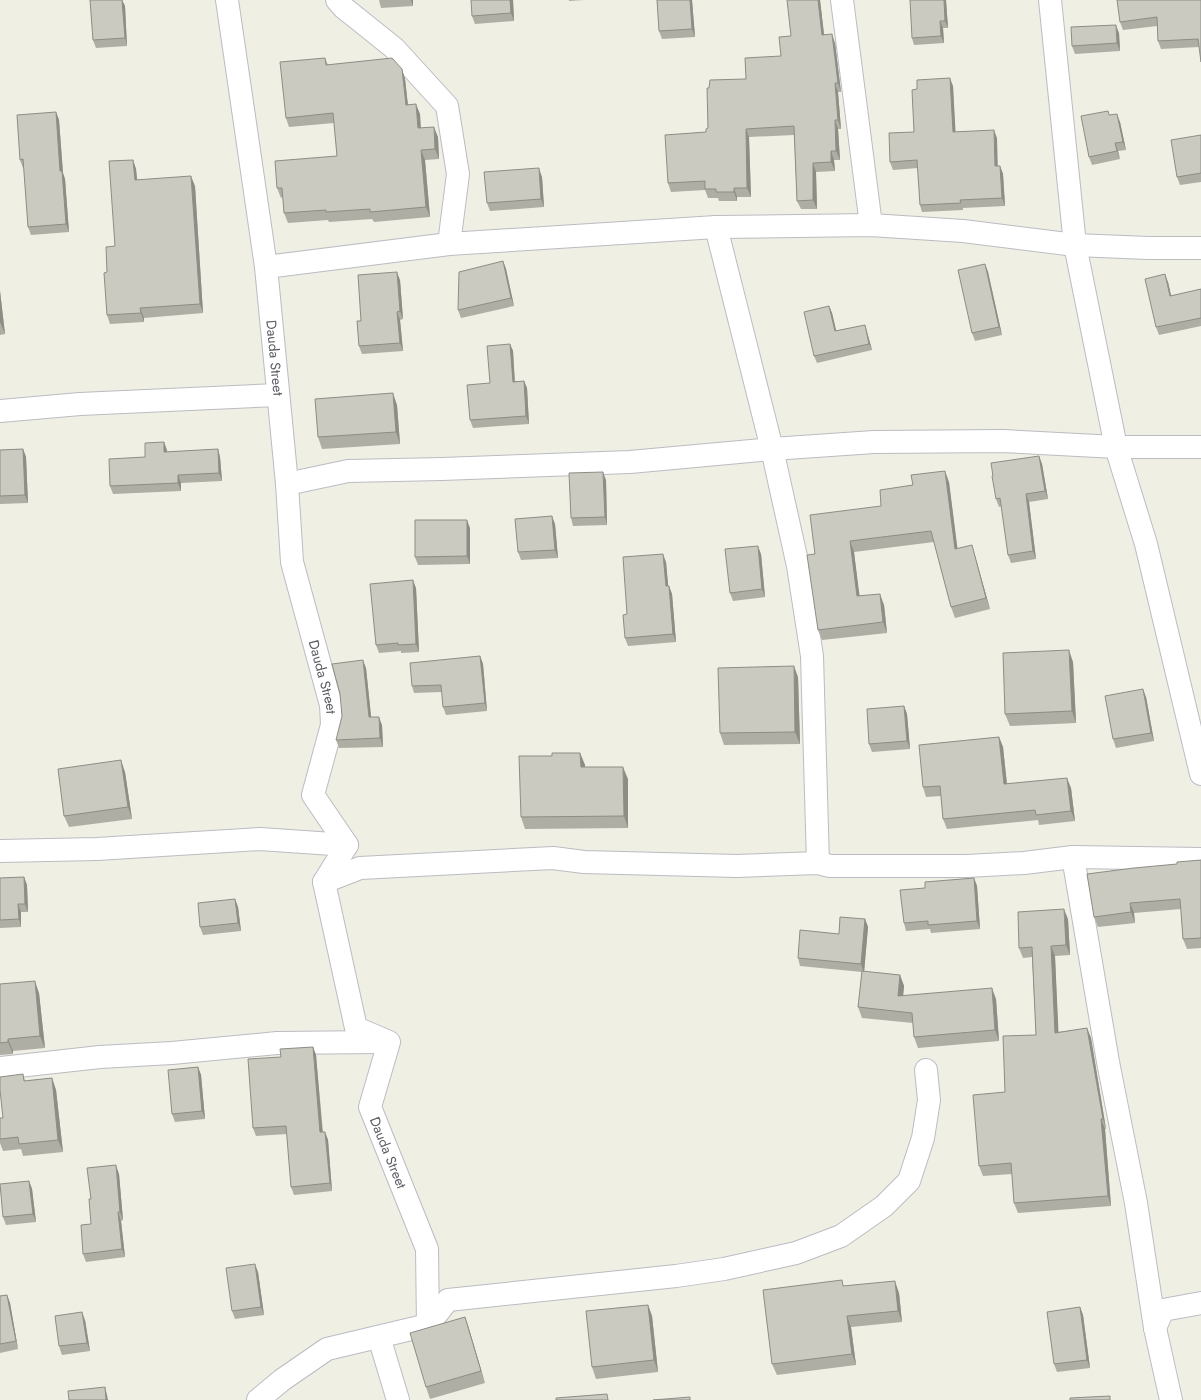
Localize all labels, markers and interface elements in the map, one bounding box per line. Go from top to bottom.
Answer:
street label: Dauda Street [261,319,288,397]
street label: Dauda Street [304,638,341,715]
street label: Dauda Street [365,1114,412,1192]

